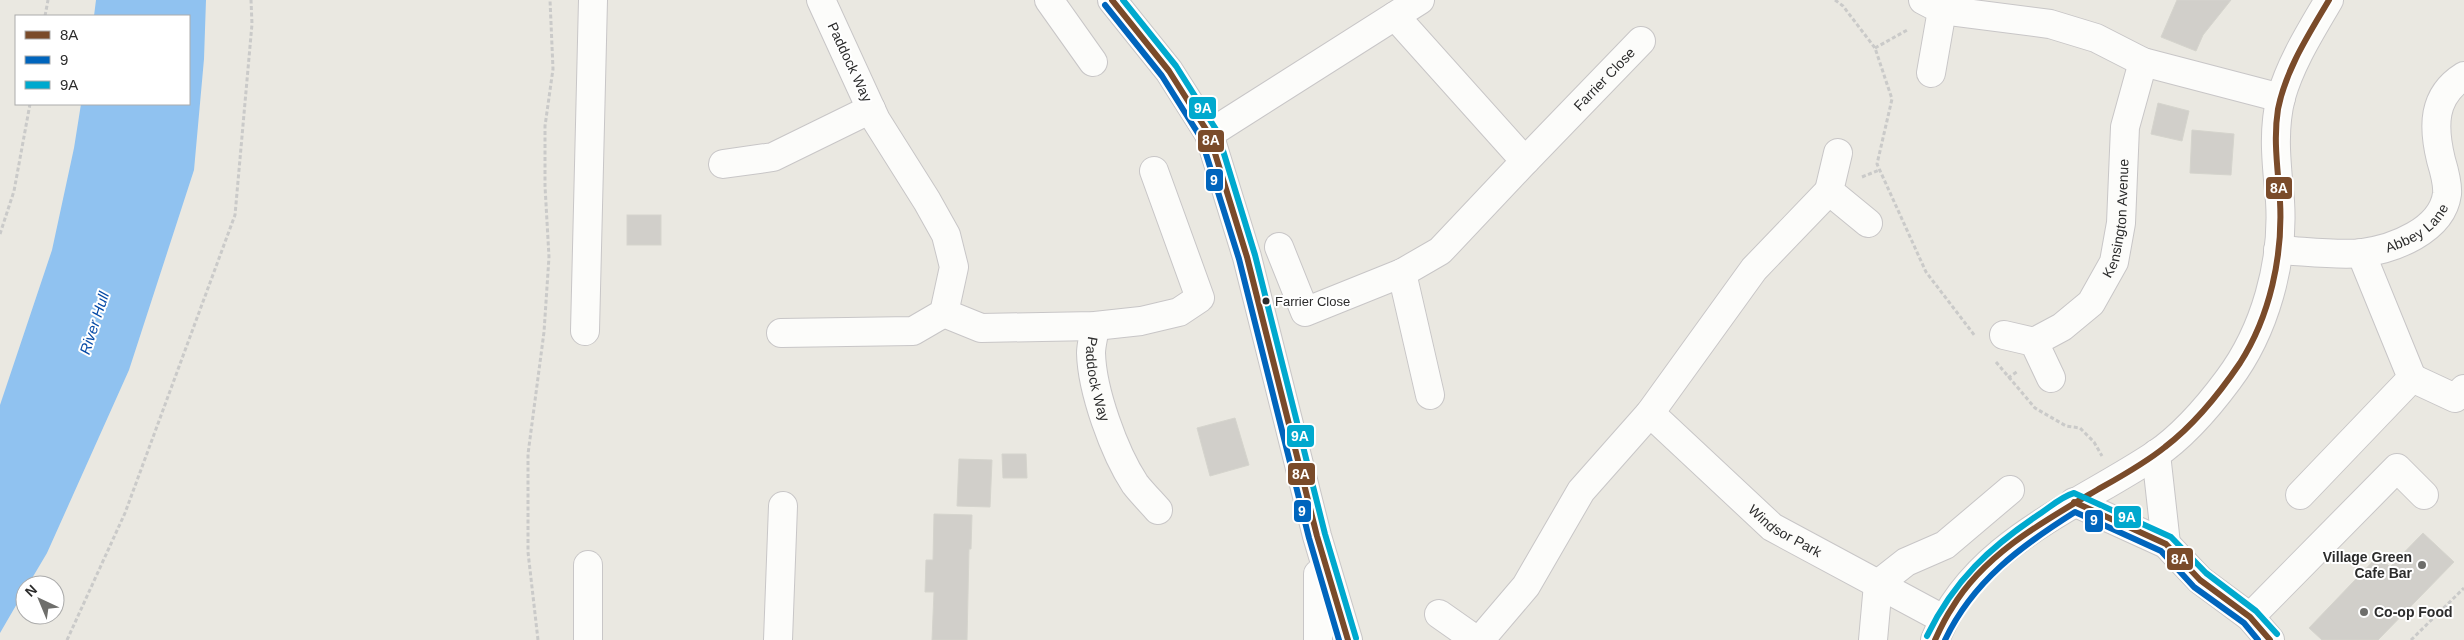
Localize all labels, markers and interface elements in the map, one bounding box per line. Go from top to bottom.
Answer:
legend [15,15,190,105]
street label: Paddock Way [825,20,875,104]
text: 8A [60,26,78,43]
street label: Farrier Close [1570,44,1638,114]
text: 9 [60,51,68,68]
text: 9A [60,76,78,93]
line badge: 9A [1188,96,1217,120]
text: 9A [1194,100,1212,116]
line badge: 8A [1197,129,1225,153]
text: 8A [1202,132,1220,148]
street label: Kensington Avenue [2099,158,2132,280]
line badge: 9 [1205,168,1224,192]
text: 9 [1210,172,1218,188]
line badge: 8A [2265,176,2293,200]
text: 8A [2270,180,2288,196]
street label: Abbey Lane [2383,201,2452,256]
water label: River Hull [76,289,112,357]
place label: Farrier Close [1275,294,1350,309]
marker: Farrier Close [1261,296,1271,306]
street label: Paddock Way [1083,335,1113,423]
line badge: 9A [1286,424,1315,448]
text: 9A [1291,428,1309,444]
line badge: 8A [1287,462,1316,486]
text: 8A [1292,466,1310,482]
line badge: 9 [1293,499,1312,523]
street label: Windsor Park [1745,501,1825,561]
text: 9 [1298,503,1306,519]
line badge: 9A [2113,505,2142,529]
line badge: 9 [2084,509,2104,533]
text: 9A [2118,509,2136,525]
text: 9 [2090,512,2098,528]
line badge: 8A [2166,547,2194,571]
place label: Village Green Cafe Bar [2323,549,2413,581]
text: 8A [2171,551,2189,567]
marker: Village Green Cafe Bar [2416,559,2428,571]
north arrow [15,575,65,625]
text: N [22,581,40,600]
place label: Co-op Food [2374,604,2453,620]
marker: Co-op Food [2358,606,2370,618]

